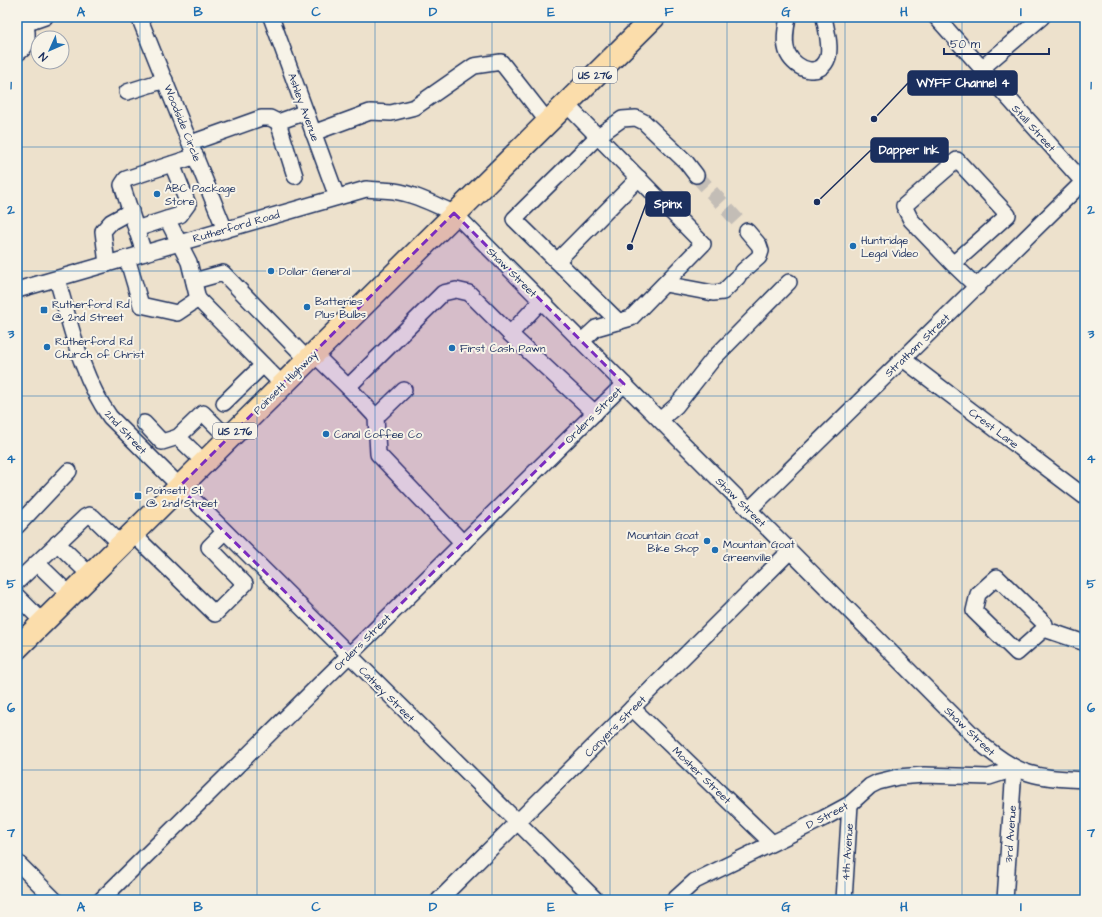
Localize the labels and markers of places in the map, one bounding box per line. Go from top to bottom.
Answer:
callout: WYFF Channel 4 [908,71,1017,95]
callout: Dapper Ink [871,138,948,162]
place label: ABC Package Store [165,181,236,209]
marker: ABC Package Store [152,189,162,199]
callout: Spinx [646,192,690,216]
place label: Huntridge Legal Video [861,233,919,262]
marker: Huntridge Legal Video [848,241,858,251]
place label: Dollar General [279,264,351,279]
marker: Dollar General [266,266,276,276]
place label: Batteries Plus Bulbs [315,294,367,322]
place label: Rutherford Rd @ 2nd Street [52,297,130,325]
marker: Batteries Plus Bulbs [302,302,312,312]
marker: Rutherford Rd @ 2nd Street [39,305,49,315]
place label: Rutherford Rd Church of Christ [55,334,145,362]
place label: First Cash Pawn [460,341,546,356]
marker: Rutherford Rd Church of Christ [42,342,52,352]
marker: First Cash Pawn [447,343,457,353]
place label: Canal Coffee Co [334,427,423,442]
marker: Canal Coffee Co [321,429,331,439]
place label: Poinsett St @ 2nd Street [146,483,218,511]
marker: Poinsett St @ 2nd Street [133,491,143,501]
place label: Mountain Goat Bike Shop [627,528,700,556]
marker: Mountain Goat Bike Shop [702,536,712,546]
place label: Mountain Goat Greenville [723,537,795,565]
marker: Mountain Goat Greenville [710,545,720,555]

